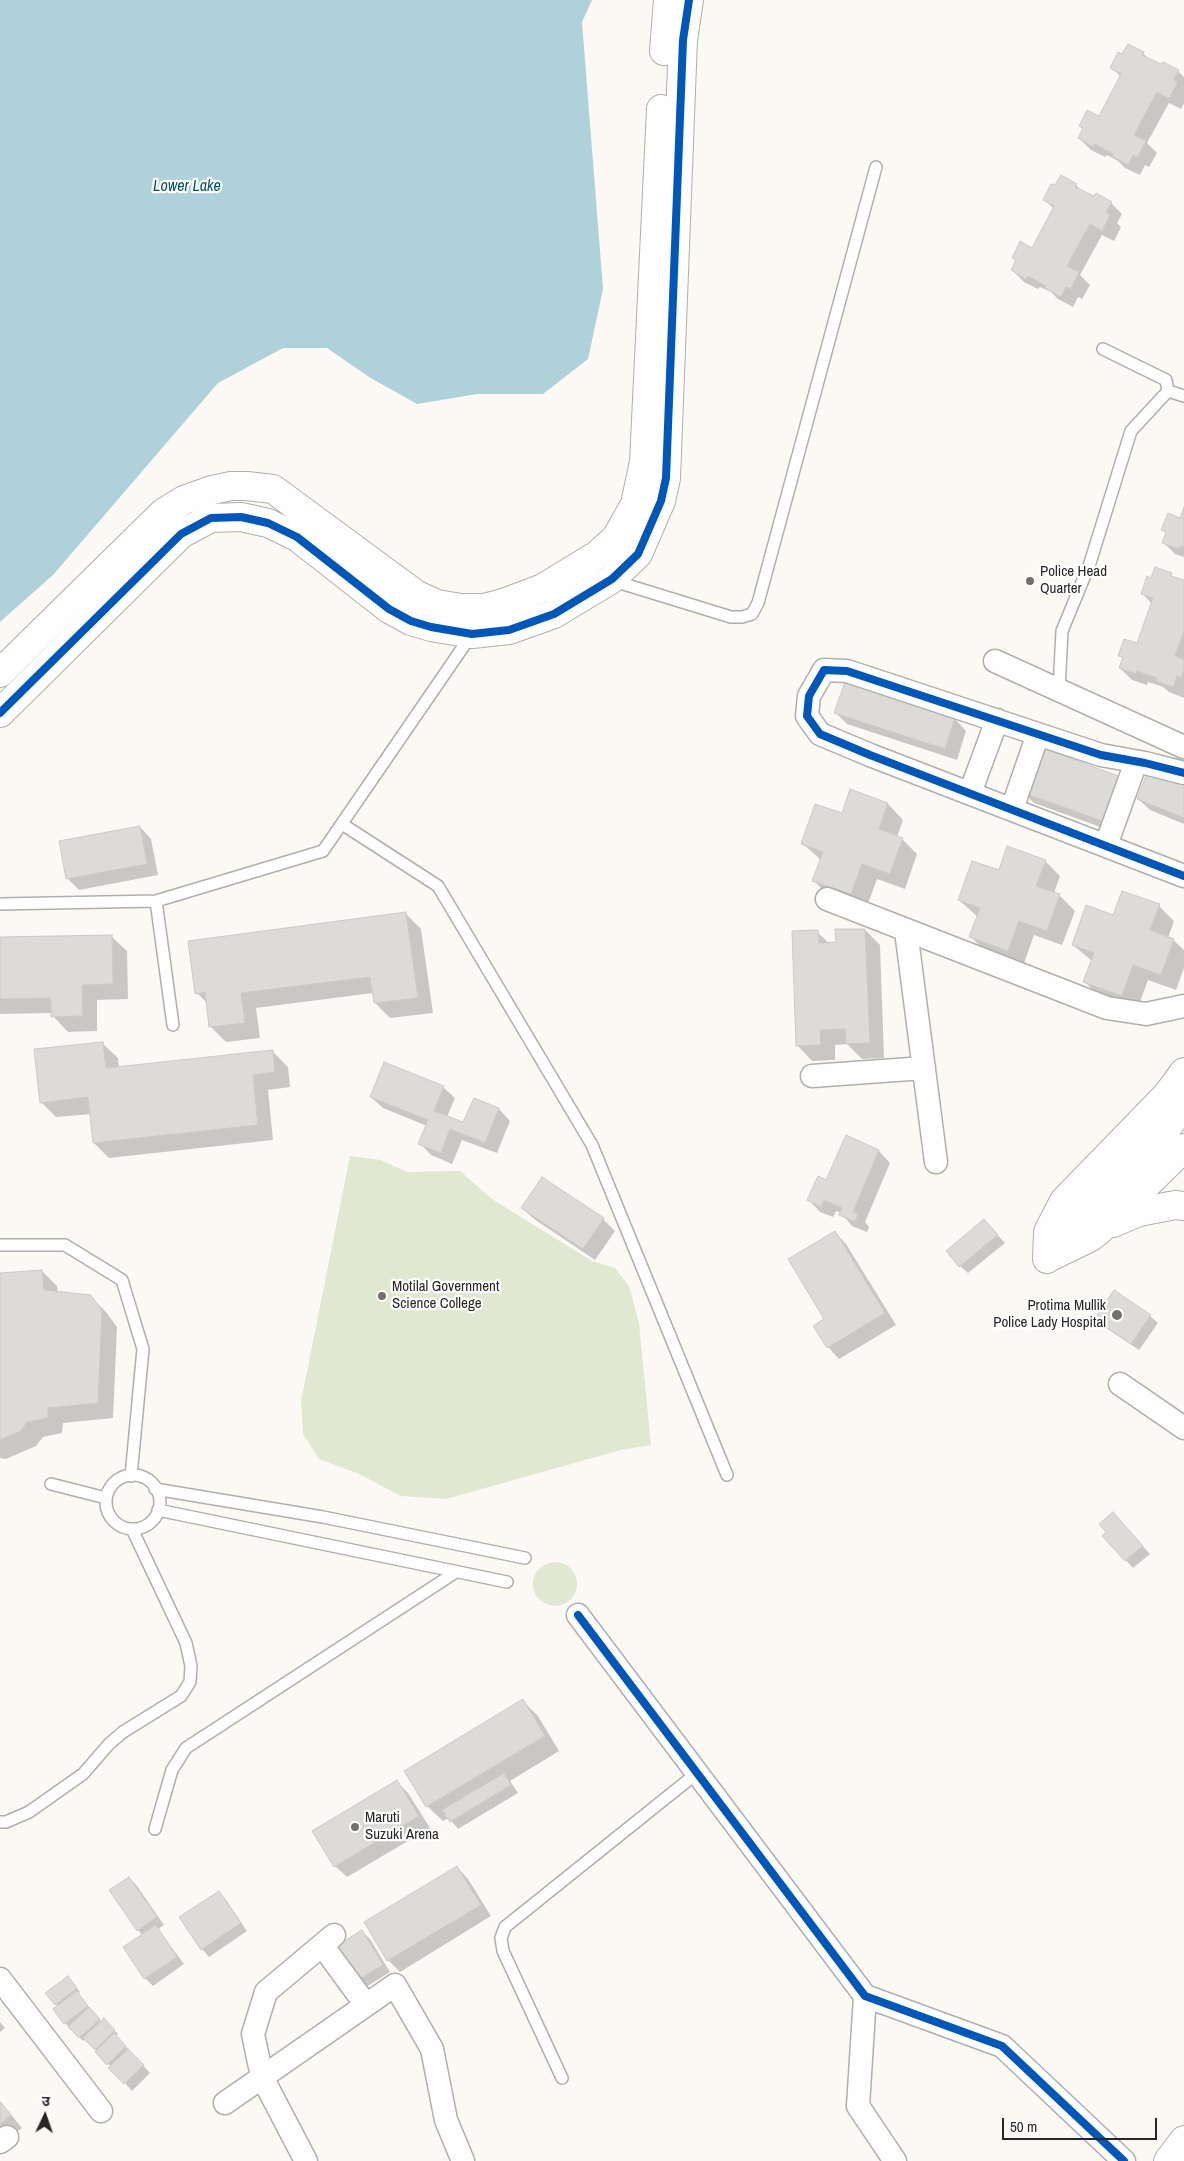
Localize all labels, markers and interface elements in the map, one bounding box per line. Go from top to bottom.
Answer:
water label: Lower Lake [153,177,221,197]
place label: Police Head Quarter [1040,563,1107,598]
marker: Police Head Quarter [1024,575,1036,587]
place label: Motilal Government Science College [392,1278,499,1313]
marker: Motilal Government Science College [376,1290,388,1302]
place label: Protima Mullik Police Lady Hospital [993,1297,1106,1332]
marker: Protima Mullik Police Lady Hospital [1110,1308,1124,1322]
place label: Maruti Suzuki Arena [365,1809,439,1844]
marker: Maruti Suzuki Arena [349,1821,361,1833]
north arrow [20,2091,70,2141]
text: उ [41,2092,50,2110]
scale bar [1004,2108,1159,2140]
text: 50 m [1010,2116,1037,2137]

